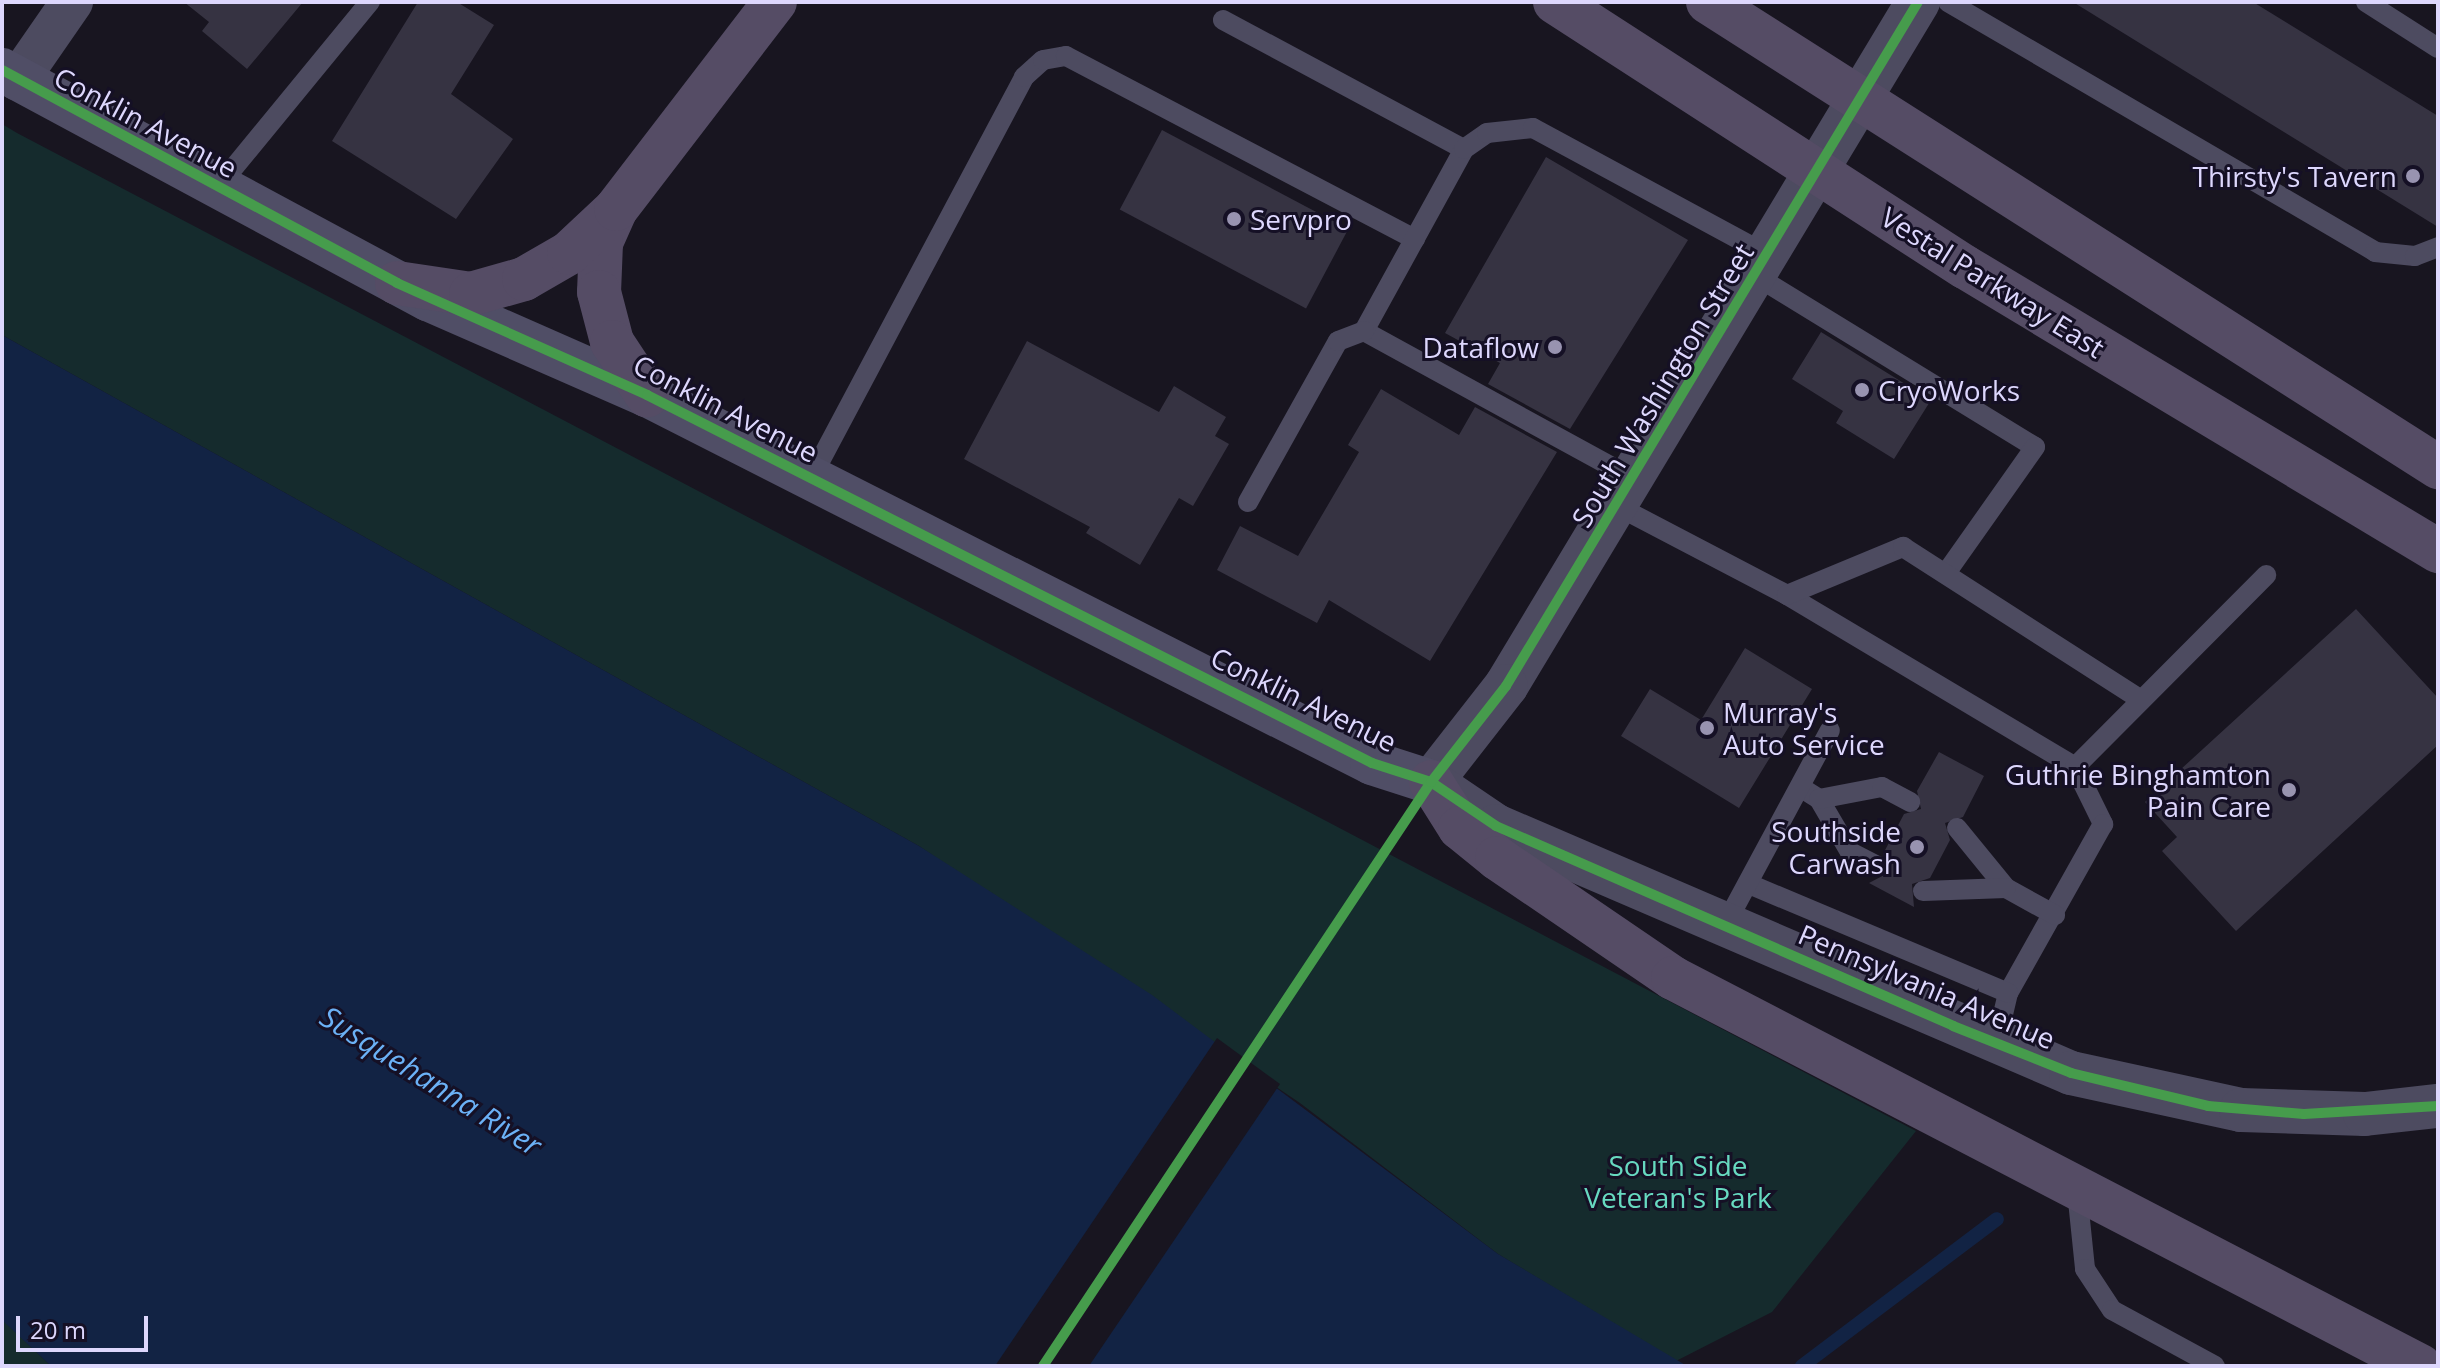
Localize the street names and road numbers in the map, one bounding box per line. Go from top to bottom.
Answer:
street label: Conklin Avenue [49,60,243,184]
street label: Vestal Parkway East [1875,200,2111,364]
street label: South Washington Street [1564,237,1760,533]
street label: Conklin Avenue [628,347,824,469]
street label: Conklin Avenue [1206,640,1402,758]
street label: Pennsylvania Avenue [1794,917,2060,1055]

